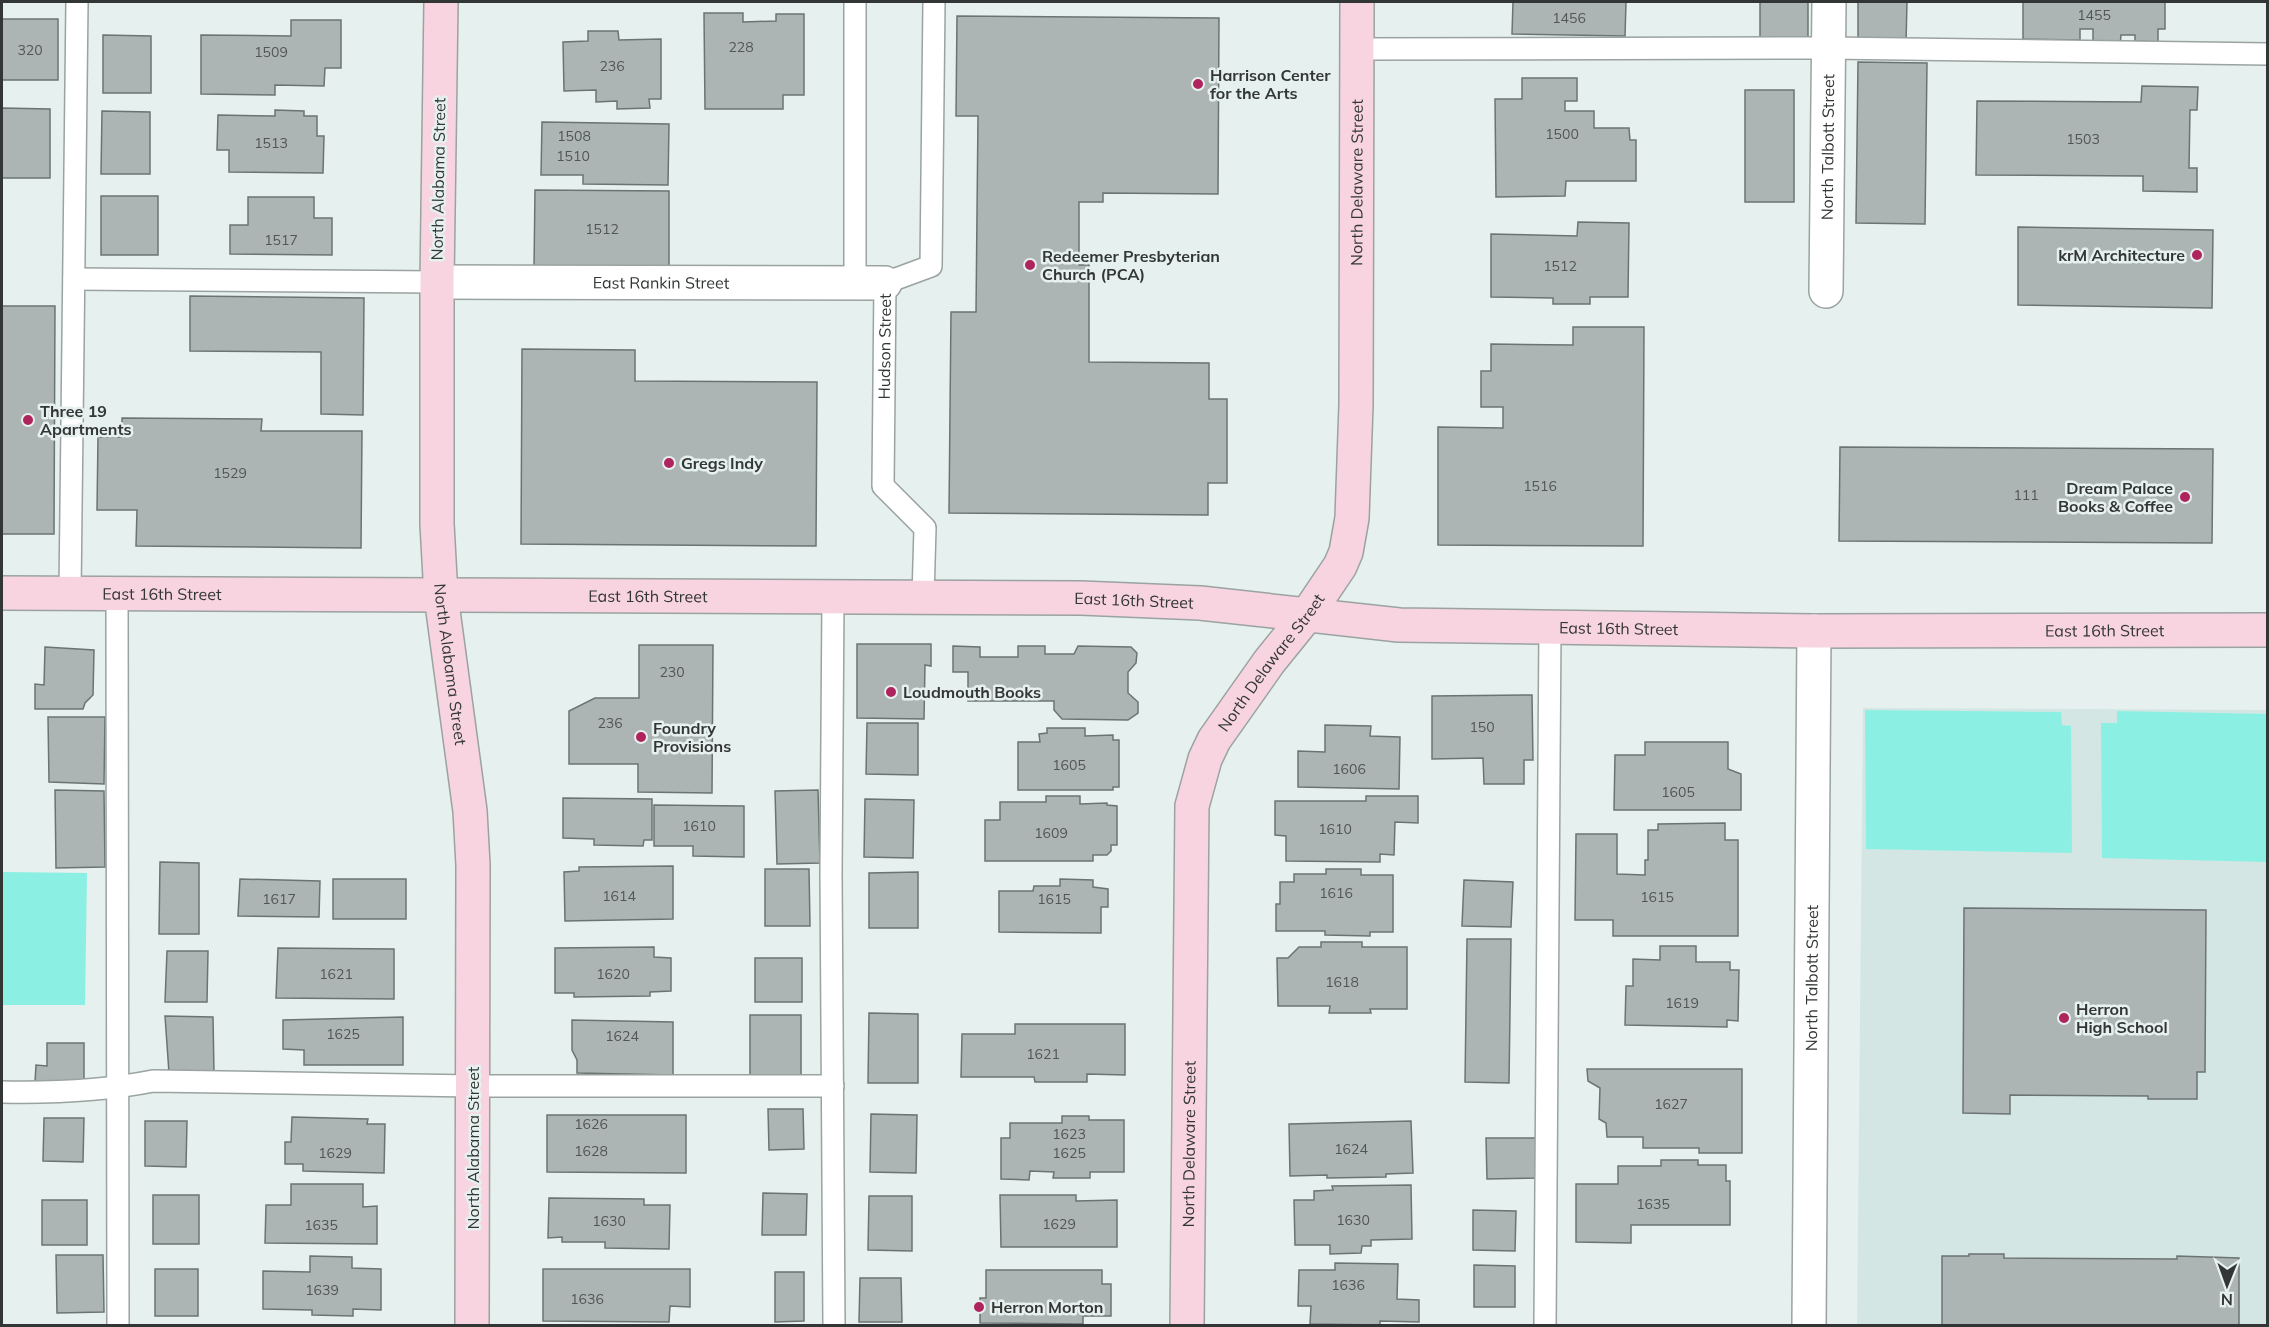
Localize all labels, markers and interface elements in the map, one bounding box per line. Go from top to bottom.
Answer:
house number: 1455 [2077,6,2111,24]
house number: 1456 [1552,9,1586,27]
house number: 228 [728,38,754,56]
house number: 320 [17,41,43,59]
house number: 1509 [254,43,288,61]
house number: 236 [599,57,625,75]
place label: Harrison Center for the Arts [1210,65,1331,103]
street label: North Talbott Street [1817,73,1838,220]
marker: Harrison Center for the Arts [1191,77,1205,91]
street label: North Alabama Street [427,97,449,261]
street label: North Delaware Street [1346,99,1367,266]
house number: 1500 [1545,125,1579,143]
house number: 1508 [557,127,591,145]
house number: 1503 [2066,130,2100,148]
house number: 1513 [254,134,288,152]
house number: 1510 [556,147,590,165]
house number: 1512 [585,220,619,238]
house number: 1517 [264,231,298,249]
place label: krM Architecture [2058,245,2185,265]
place label: Redeemer Presbyterian Church (PCA) [1042,246,1220,284]
marker: krM Architecture [2190,248,2204,262]
house number: 1512 [1543,257,1577,275]
marker: Redeemer Presbyterian Church (PCA) [1023,258,1037,272]
street label: East Rankin Street [593,272,730,293]
street label: Hudson Street [874,293,895,400]
place label: Three 19 Apartments [40,401,132,439]
marker: Three 19 Apartments [21,413,35,427]
place label: Gregs Indy [681,453,763,473]
marker: Gregs Indy [662,456,676,470]
house number: 1529 [213,464,247,482]
house number: 1516 [1523,477,1557,495]
place label: Dream Palace Books & Coffee [2058,478,2173,516]
house number: 111 [2013,486,2039,504]
marker: Dream Palace Books & Coffee [2178,490,2192,504]
street label: East 16th Street [102,583,222,604]
street label: North Alabama Street [430,583,471,747]
street label: East 16th Street [588,586,708,606]
street label: East 16th Street [1074,588,1194,613]
street label: North Delaware Street [1213,589,1329,735]
street label: East 16th Street [1559,617,1679,639]
street label: East 16th Street [2045,620,2165,640]
house number: 230 [659,663,685,681]
place label: Loudmouth Books [903,682,1041,702]
marker: Loudmouth Books [884,685,898,699]
house number: 236 [597,714,623,732]
place label: Foundry Provisions [653,718,731,756]
house number: 150 [1469,718,1495,736]
marker: Foundry Provisions [634,730,648,744]
house number: 1605 [1052,756,1086,774]
house number: 1606 [1332,760,1366,778]
house number: 1605 [1661,783,1695,801]
house number: 1610 [682,817,716,835]
house number: 1610 [1318,820,1352,838]
house number: 1609 [1034,824,1068,842]
house number: 1616 [1319,884,1353,902]
house number: 1614 [602,887,636,905]
house number: 1615 [1640,888,1674,906]
house number: 1617 [262,890,296,908]
house number: 1615 [1037,890,1071,908]
street label: North Talbott Street [1801,904,1822,1051]
house number: 1621 [319,965,353,983]
house number: 1620 [596,965,630,983]
house number: 1618 [1325,973,1359,991]
house number: 1619 [1665,994,1699,1012]
place label: Herron High School [2076,999,2168,1037]
marker: Herron High School [2057,1011,2071,1025]
house number: 1625 [326,1025,360,1043]
house number: 1624 [605,1027,639,1045]
house number: 1621 [1026,1045,1060,1063]
street label: North Delaware Street [1178,1060,1200,1228]
street label: North Alabama Street [463,1066,483,1229]
house number: 1627 [1654,1095,1688,1113]
house number: 1626 [574,1115,608,1133]
house number: 1623 [1052,1125,1086,1143]
house number: 1624 [1334,1140,1368,1158]
house number: 1628 [574,1142,608,1160]
house number: 1629 [318,1144,352,1162]
house number: 1625 [1052,1144,1086,1162]
house number: 1635 [1636,1195,1670,1213]
house number: 1630 [1336,1211,1370,1229]
house number: 1630 [592,1212,626,1230]
house number: 1629 [1042,1215,1076,1233]
house number: 1635 [304,1216,338,1234]
north arrow [2197,1255,2257,1315]
house number: 1636 [1331,1276,1365,1294]
house number: 1639 [305,1281,339,1299]
house number: 1636 [570,1290,604,1308]
text: N [2221,1290,2233,1310]
place label: Herron Morton [991,1297,1103,1317]
marker: Herron Morton [972,1300,986,1314]

